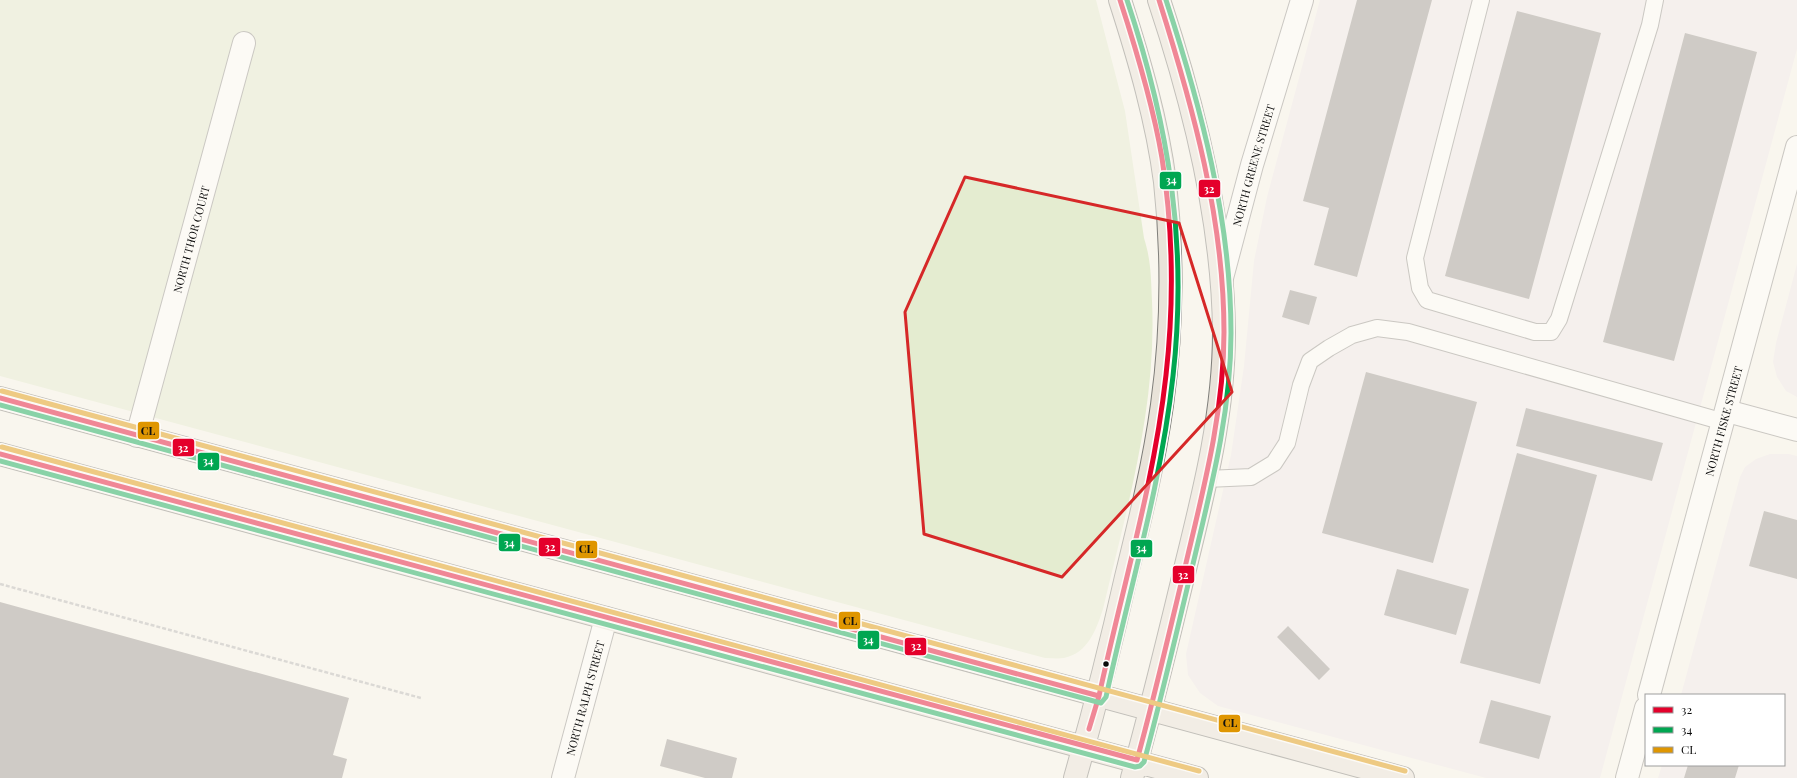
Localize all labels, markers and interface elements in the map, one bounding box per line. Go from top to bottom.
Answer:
street label: NORTH GREENE STREET [1229,102,1278,228]
line badge: 34 [1159,171,1182,190]
text: 34 [1165,172,1177,187]
line badge: 32 [1198,179,1221,198]
text: 32 [1203,181,1215,196]
street label: NORTH THOR COURT [169,184,212,294]
street label: NORTH FISKE STREET [1701,364,1745,478]
line badge: CL [137,421,160,440]
text: CL [141,423,156,438]
line badge: 32 [172,438,195,457]
text: 32 [177,440,189,455]
line badge: 34 [197,452,220,471]
text: 34 [202,453,214,468]
line badge: 34 [498,533,521,552]
text: 34 [503,535,515,550]
line badge: 32 [538,537,561,557]
text: 32 [544,539,556,554]
line badge: 34 [1130,539,1153,558]
line badge: CL [575,540,598,559]
text: 34 [1135,540,1147,555]
text: CL [579,541,594,556]
line badge: 32 [1172,565,1195,584]
text: 32 [1177,567,1189,582]
line badge: CL [838,611,861,630]
text: CL [843,613,858,628]
line badge: 34 [857,630,880,650]
text: 34 [862,632,874,647]
line badge: 32 [904,637,927,656]
street label: NORTH RALPH STREET [562,638,607,757]
text: 32 [910,638,922,653]
unlabelled marker [1101,659,1111,669]
legend [1645,694,1785,766]
text: 32 [1681,701,1692,717]
line badge: CL [1218,714,1241,733]
text: CL [1223,715,1238,730]
text: 34 [1681,721,1692,737]
text: CL [1681,741,1696,757]

